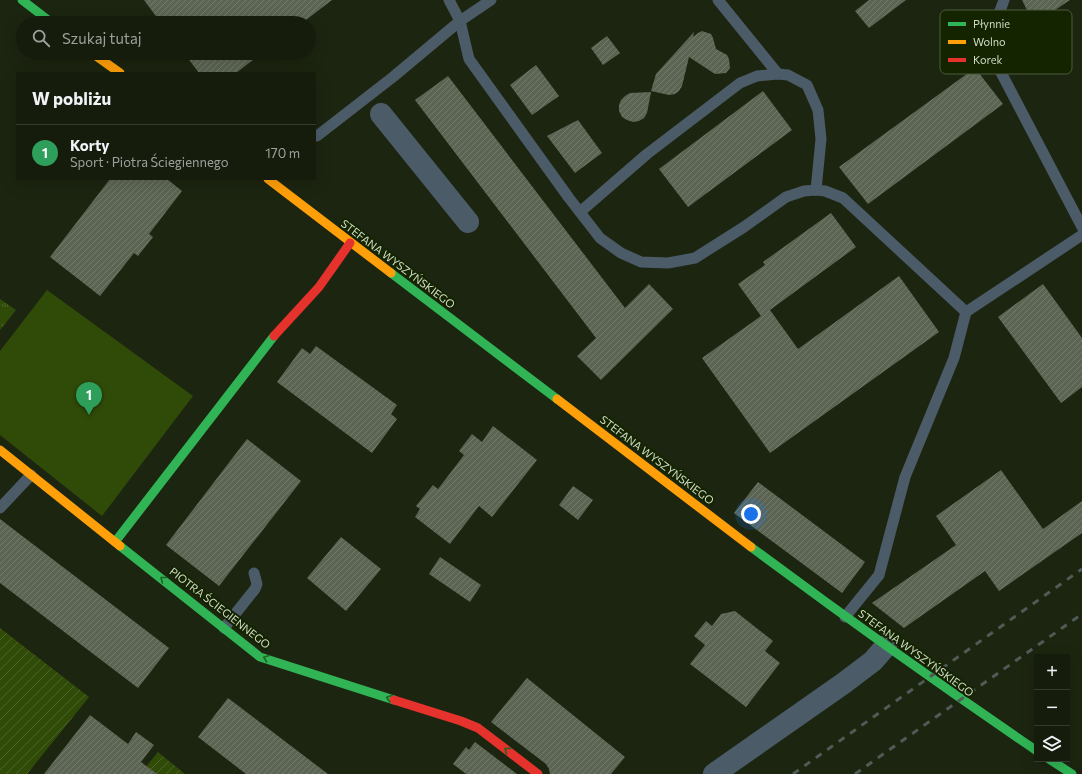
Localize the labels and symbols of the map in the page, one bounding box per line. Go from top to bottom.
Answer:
legend [940,10,1072,74]
text: Płynnie [973,17,1010,30]
text: Wolno [973,35,1006,48]
text: Korek [973,53,1003,66]
street label: STEFANA WYSZYŃSKIEGO [339,216,458,311]
pin: 1 [76,382,102,415]
street label: STEFANA WYSZYŃSKIEGO [598,412,717,507]
your location [741,504,761,524]
street label: PIOTRA ŚCIEGIENNEGO [167,563,274,651]
one-way arrow [160,577,167,584]
street label: STEFANA WYSZYŃSKIEGO [856,606,977,699]
one-way arrow [262,654,269,663]
one-way arrow [386,694,393,703]
one-way arrow [504,748,511,755]

